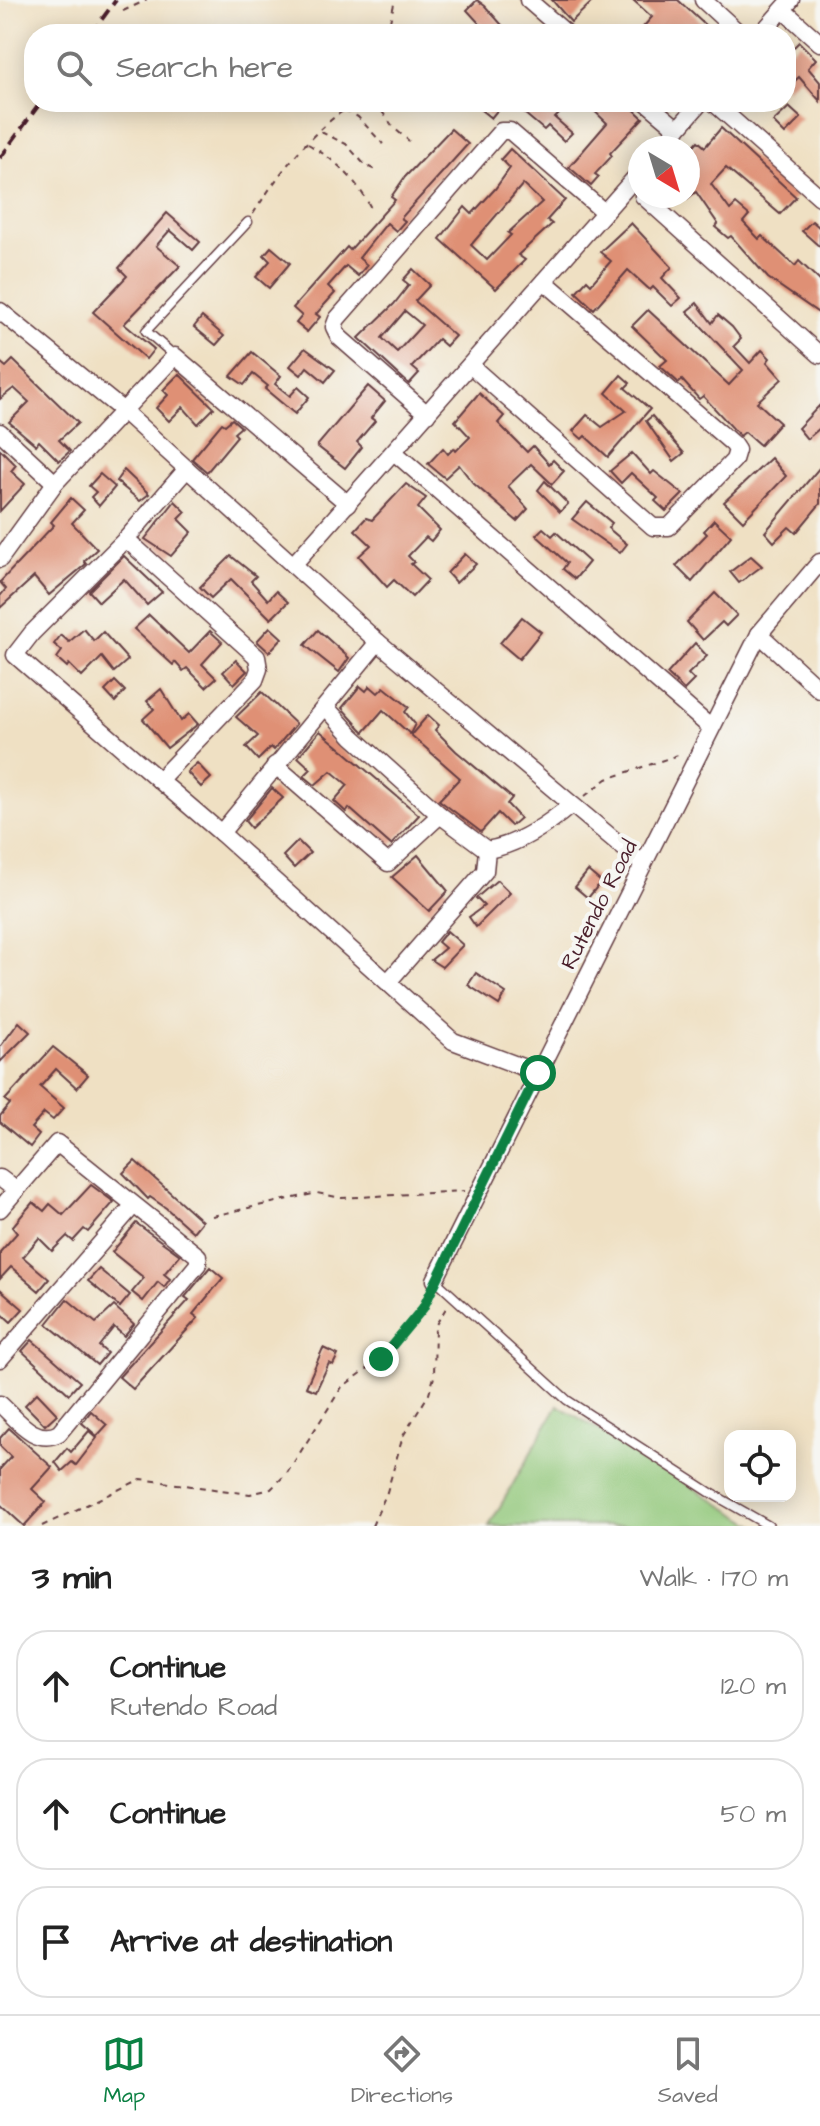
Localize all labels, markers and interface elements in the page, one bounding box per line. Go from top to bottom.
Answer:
search box [24,24,796,112]
icon: search [52,46,96,90]
text: Search here [116,47,293,89]
north arrow [628,136,700,208]
street label: Rutendo Road [553,835,645,975]
route start [520,1055,556,1091]
route end [363,1341,399,1377]
map controls [724,1430,796,1502]
button: locate [724,1430,796,1502]
text: 3 min [32,1554,112,1602]
text: Walk · 170 m [639,1560,788,1596]
text: Continue [110,1647,226,1689]
icon: ahead [34,1664,78,1708]
text: 120 m [721,1668,786,1704]
text: Rutendo Road [110,1689,277,1725]
icon: ahead [34,1792,78,1836]
text: Continue [110,1793,226,1835]
text: 50 m [721,1796,786,1832]
icon: arrive [34,1920,78,1964]
text: Arrive at destination [110,1921,392,1963]
tab: Map [102,2032,146,2111]
tab: Directions [351,2032,453,2111]
tab: Saved [658,2032,718,2111]

